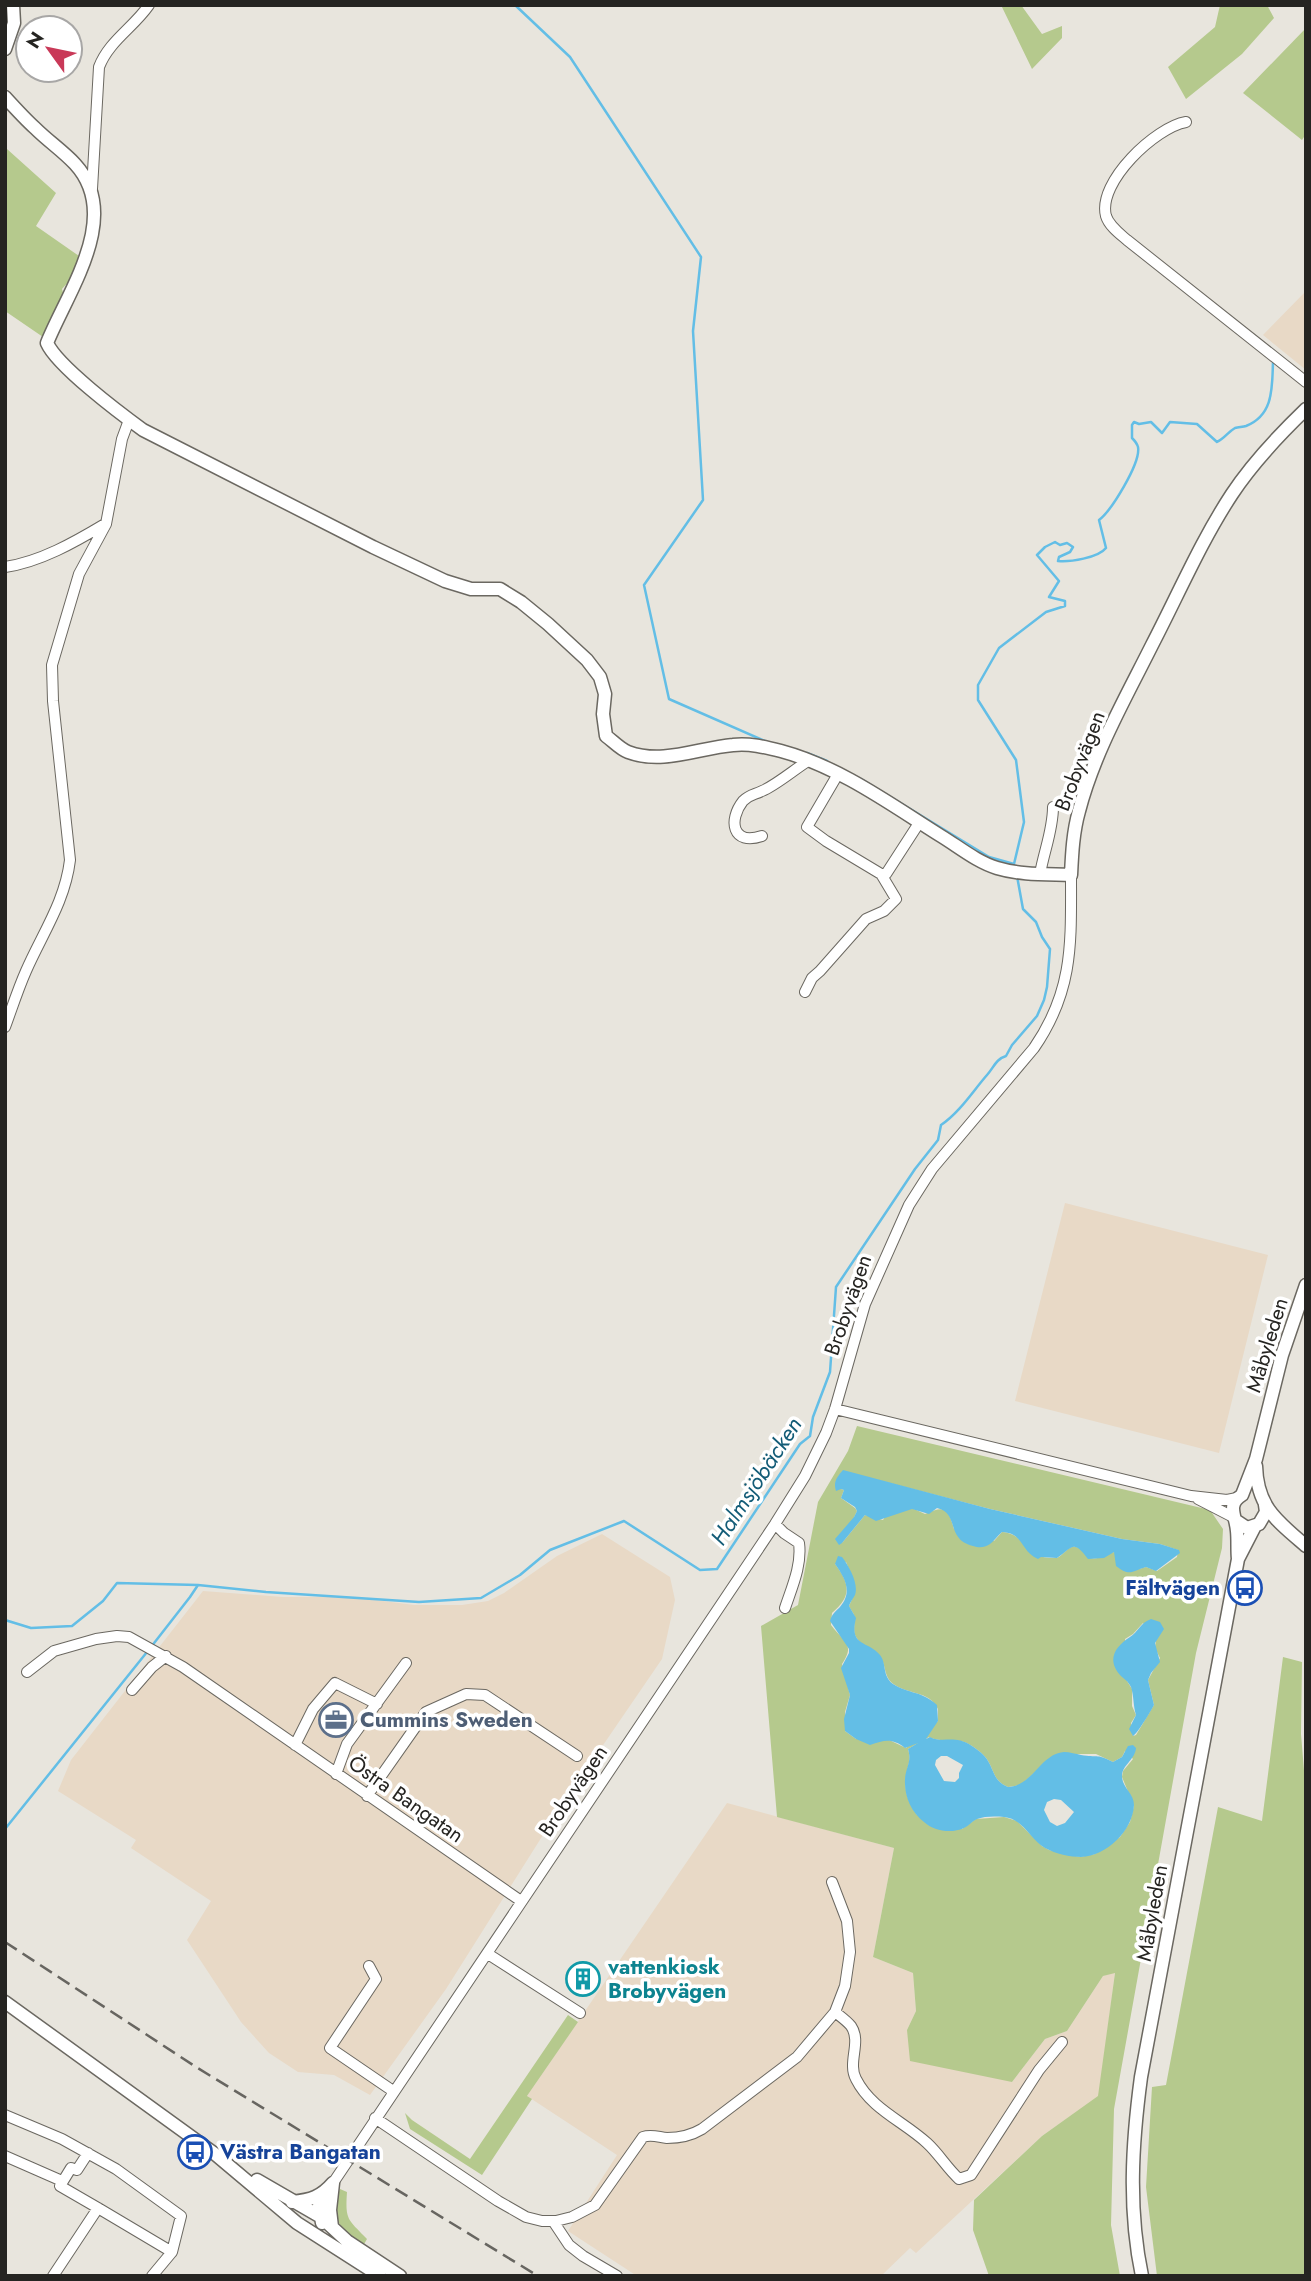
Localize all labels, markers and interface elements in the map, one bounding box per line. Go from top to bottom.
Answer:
north arrow [14,14,84,84]
text: N [20,26,51,54]
street label: Brobyvägen [1047,707,1113,815]
street label: Brobyvägen [817,1251,879,1359]
street label: Måbyleden [1238,1294,1296,1396]
water label: Halmsjöbäcken [702,1410,810,1552]
bus stop icon: Fältvägen [1226,1569,1264,1607]
place label: Fältvägen [1125,1573,1220,1603]
office icon: Cummins Sweden [317,1701,355,1739]
place label: Cummins Sweden [360,1705,533,1735]
street label: Brobyvägen [531,1739,615,1843]
street label: Östra Bangatan [342,1748,470,1850]
street label: Måbyleden [1129,1862,1175,1964]
place label: vattenkiosk Brobyvägen [607,1952,726,2006]
building icon: vattenkiosk Brobyvägen [564,1960,602,1998]
bus stop icon: Västra Bangatan [176,2133,214,2171]
place label: Västra Bangatan [219,2137,381,2167]

